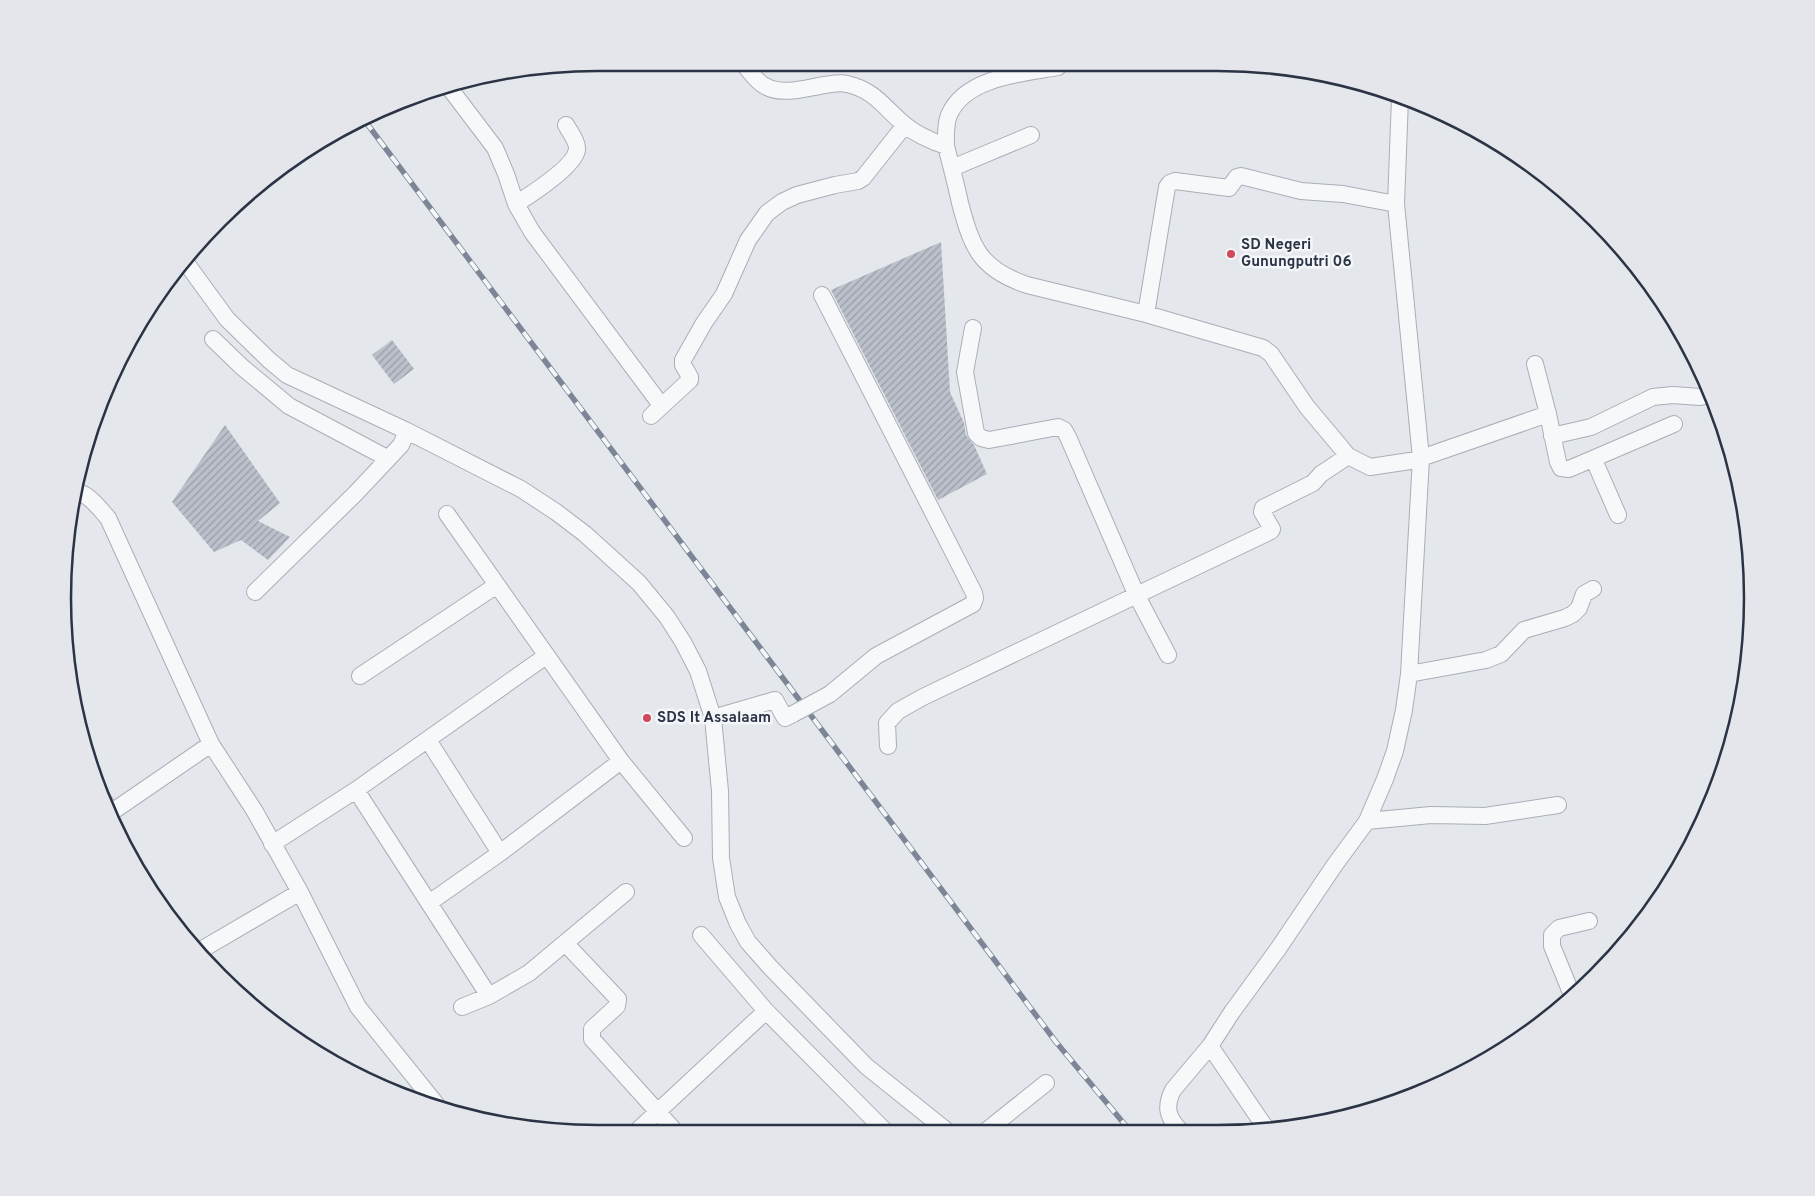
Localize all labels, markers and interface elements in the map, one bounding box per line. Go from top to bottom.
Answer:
place label: SD Negeri Gunungputri 06 [1241,236,1352,272]
marker: SD Negeri Gunungputri 06 [1225,248,1237,260]
place label: SDS It Assalaam [657,709,771,728]
marker: SDS It Assalaam [641,712,653,724]

